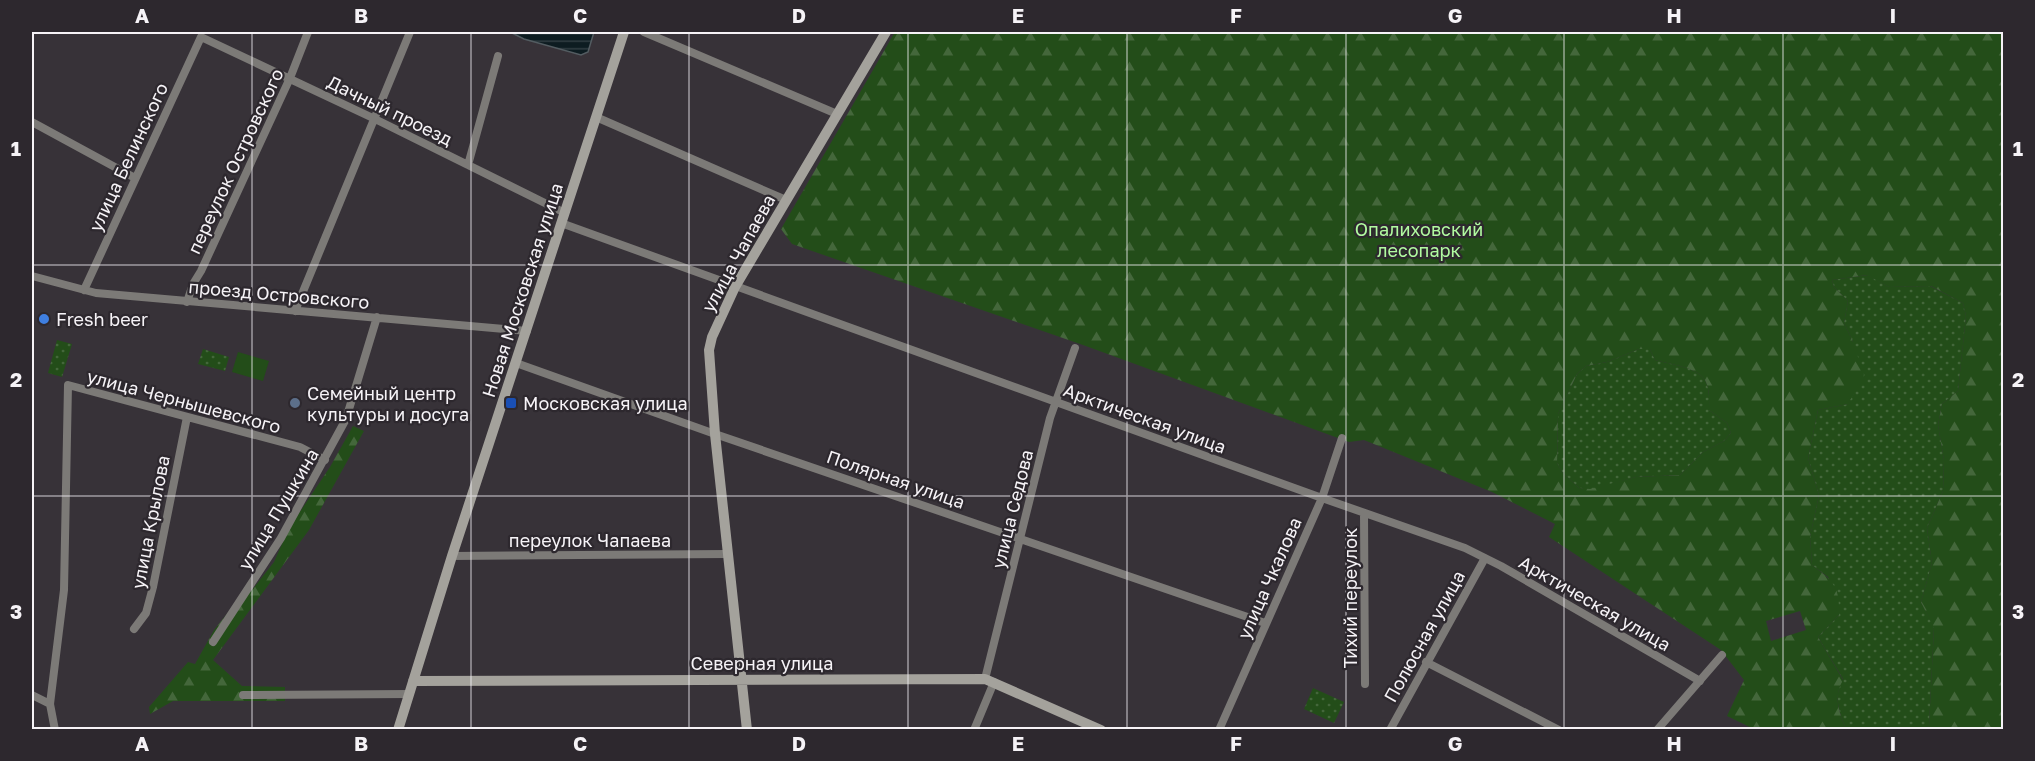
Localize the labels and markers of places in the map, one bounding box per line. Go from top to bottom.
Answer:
place label: Fresh beer [56,308,148,330]
marker: Fresh beer [37,312,51,326]
place label: Семейный центр культуры и досуга [307,382,469,425]
place label: Московская улица [523,392,688,414]
marker: Семейный центр культуры и досуга [288,396,302,410]
marker: Московская улица [504,396,518,410]

